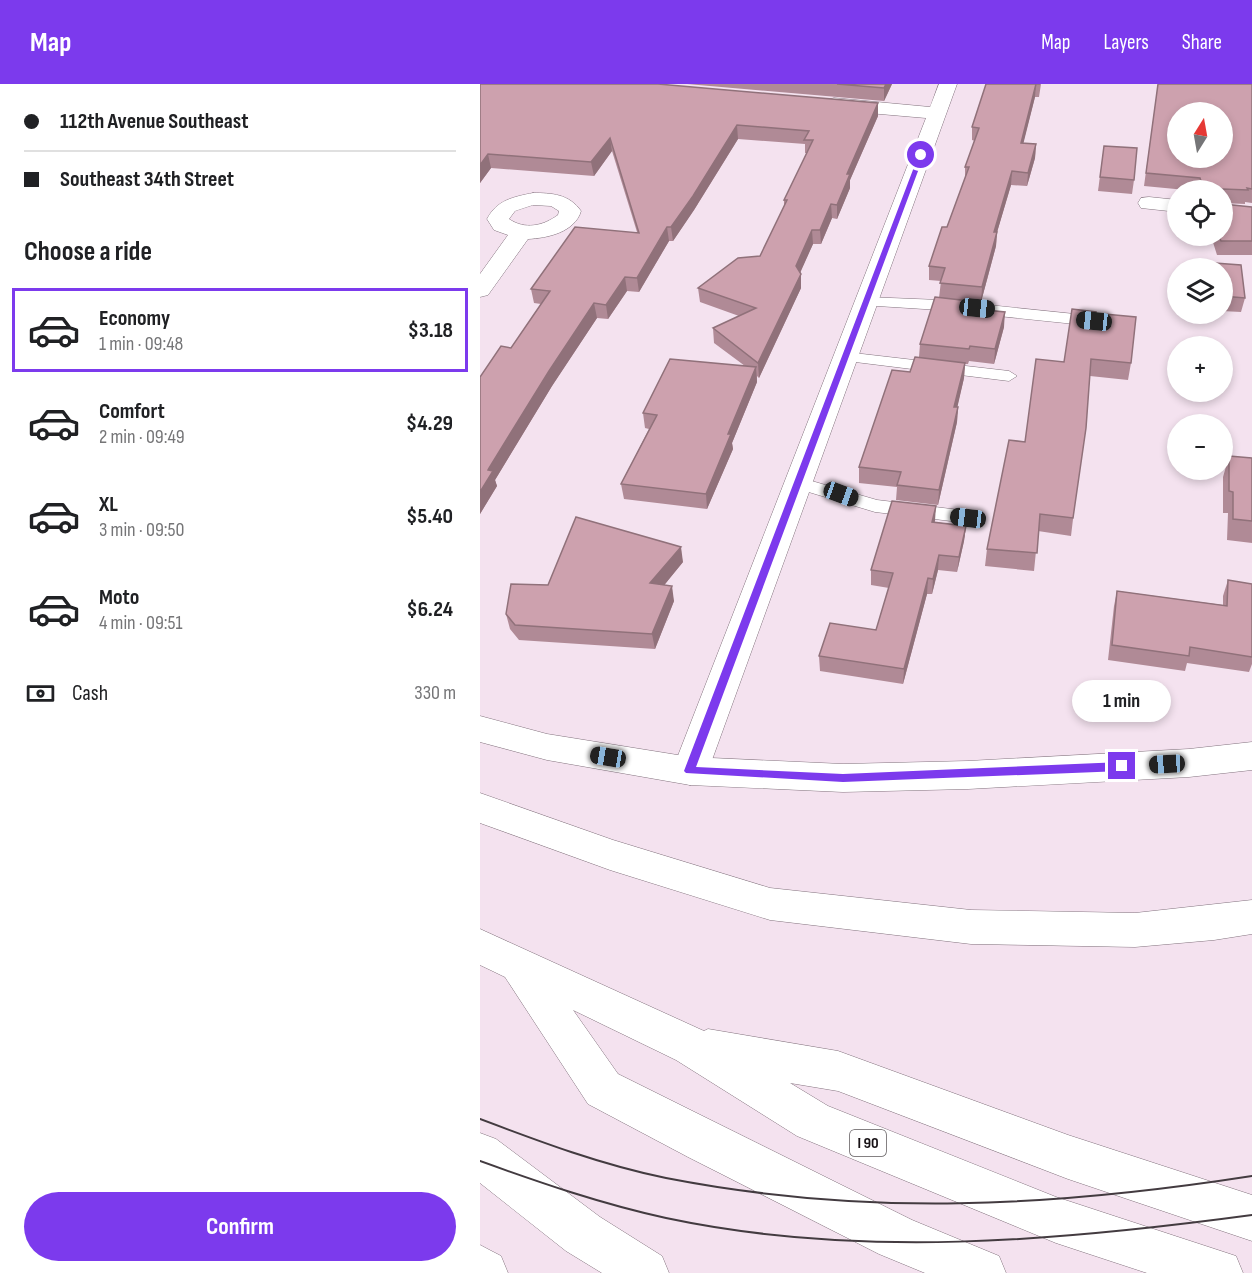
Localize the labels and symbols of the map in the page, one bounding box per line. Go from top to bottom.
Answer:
north arrow [1167,102,1233,168]
route start [907,141,934,168]
car [958,297,996,319]
car [1075,310,1113,332]
car [821,479,861,509]
car [949,507,987,529]
callout: 1 min [1072,679,1172,721]
car [589,745,627,769]
route end [1108,752,1135,779]
car [1149,754,1185,774]
road number: I 90 [850,1130,886,1156]

